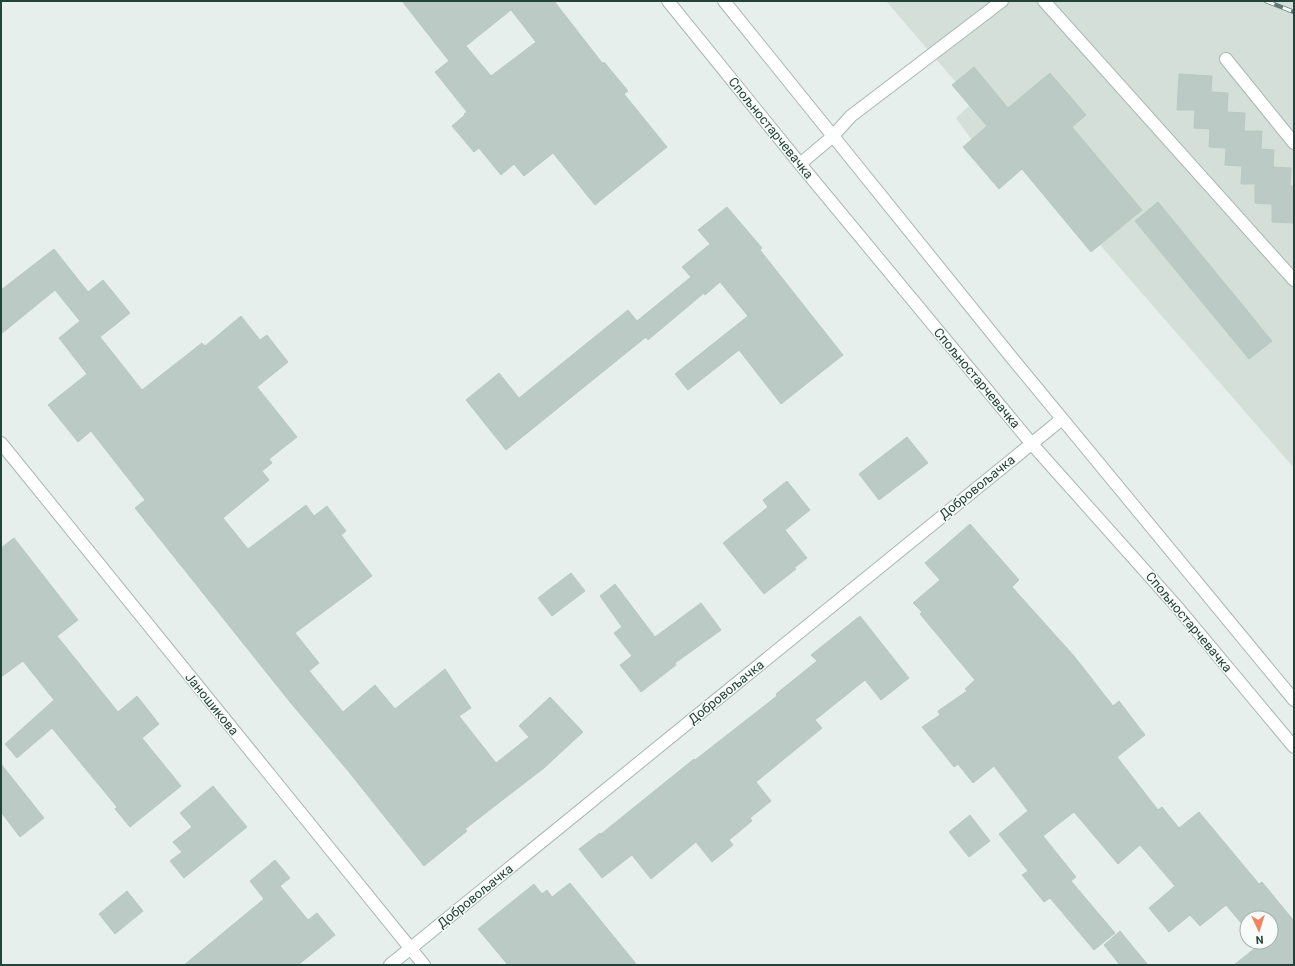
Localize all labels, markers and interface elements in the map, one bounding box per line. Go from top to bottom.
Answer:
street label: Спољностарчевачка [725,74,817,182]
street label: Спољностарчевачка [931,325,1023,431]
street label: Добровољачка [936,452,1018,522]
street label: Спољностарчевачка [1143,569,1235,675]
street label: Добровољачка [685,657,767,727]
street label: Јаношикова [182,670,242,738]
street label: Добровољачка [434,861,516,931]
north arrow [1239,910,1279,950]
text: N [1255,933,1264,946]

